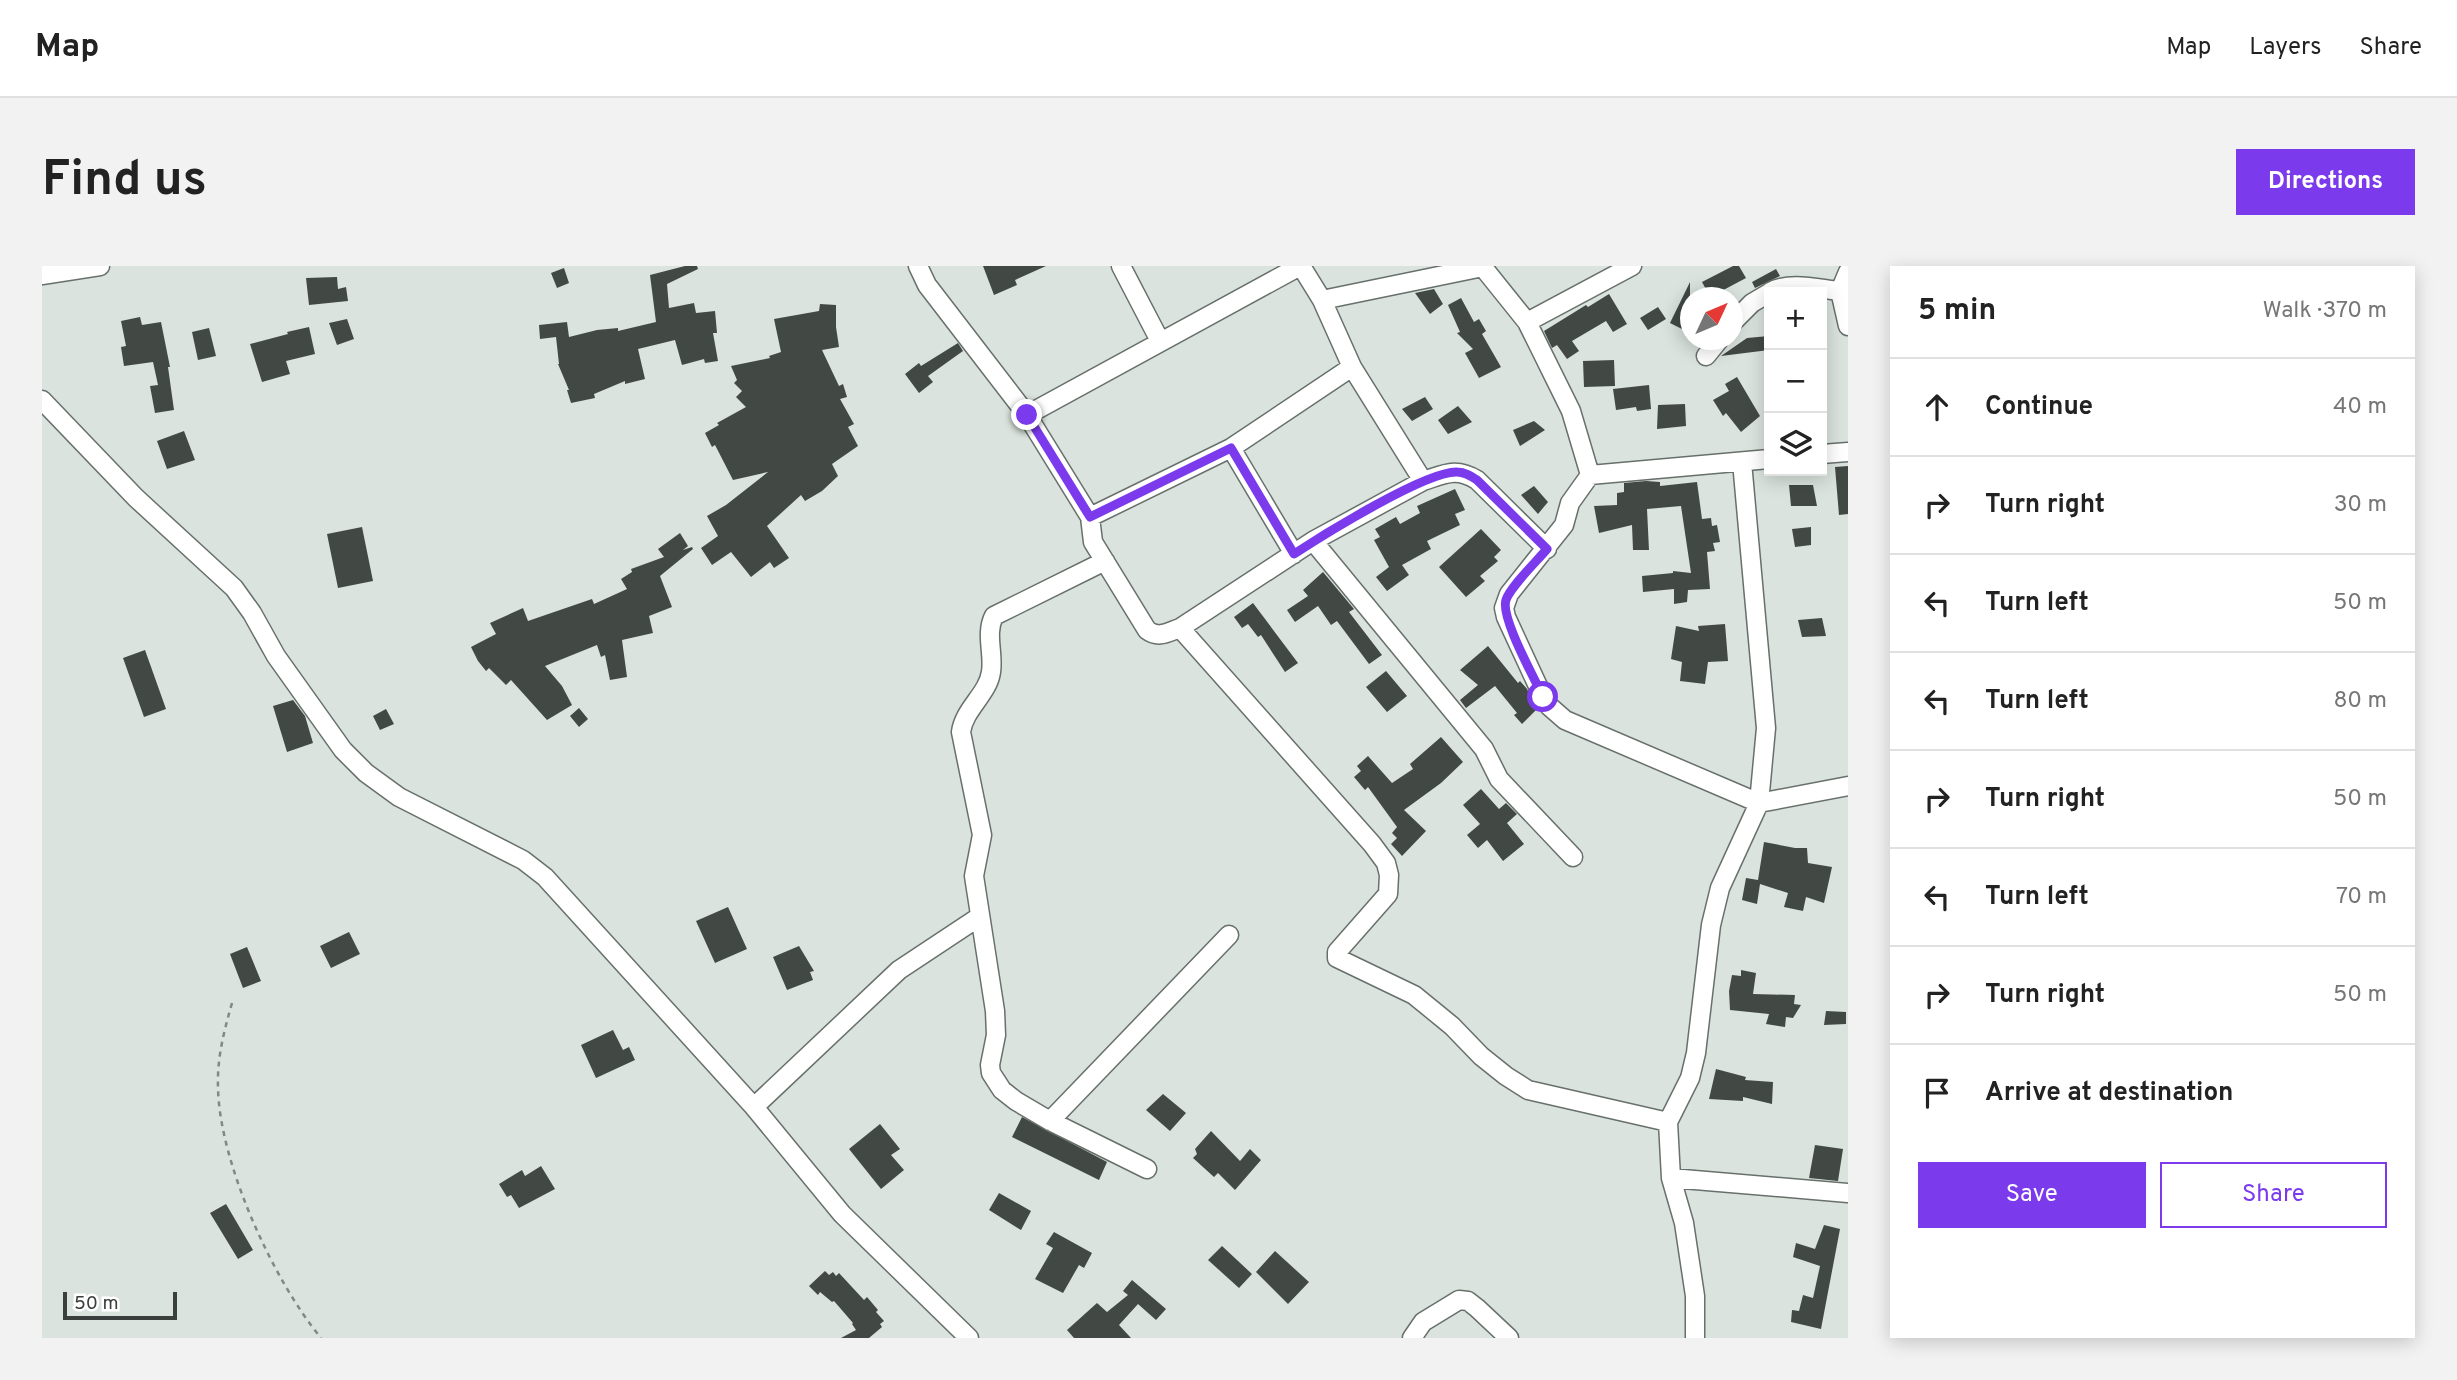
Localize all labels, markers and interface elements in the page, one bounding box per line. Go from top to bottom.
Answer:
text: Map [35,27,99,69]
text: Map [2166,33,2211,63]
text: Layers [2249,33,2321,63]
text: Share [2359,33,2422,63]
button: Directions [2236,149,2415,215]
text: Find us [42,151,207,213]
north arrow [1680,287,1743,350]
map controls [1764,287,1827,476]
button: + [1764,287,1827,350]
text: 5 min [1918,293,1996,330]
text: Walk · 370 m [2263,297,2387,326]
button: − [1764,350,1827,413]
icon: ahead [1918,388,1956,426]
text: Continue [1985,391,2093,424]
text: 40 m [2333,393,2387,422]
route end [1011,399,1042,430]
button: layers [1764,413,1827,476]
icon: right [1918,486,1956,524]
text: Turn right [1985,489,2105,522]
text: 30 m [2334,491,2387,520]
icon: left [1918,584,1956,622]
text: Turn left [1985,587,2089,620]
text: 50 m [2333,589,2387,618]
route start [1527,681,1558,712]
icon: left [1918,682,1956,720]
text: Turn left [1985,685,2089,718]
text: 80 m [2334,687,2387,716]
icon: right [1918,780,1956,818]
text: Turn right [1985,783,2105,816]
text: 50 m [2333,785,2387,814]
icon: left [1918,878,1956,916]
text: Turn left [1985,881,2089,914]
text: 70 m [2336,883,2387,912]
icon: right [1918,976,1956,1014]
text: Turn right [1985,979,2105,1012]
text: 50 m [2333,981,2387,1010]
icon: arrive [1918,1074,1956,1112]
text: Arrive at destination [1985,1077,2233,1110]
button: Save [1918,1162,2146,1228]
button: Share [2160,1162,2387,1228]
scale bar [63,1289,177,1321]
text: 50 m [74,1292,119,1316]

